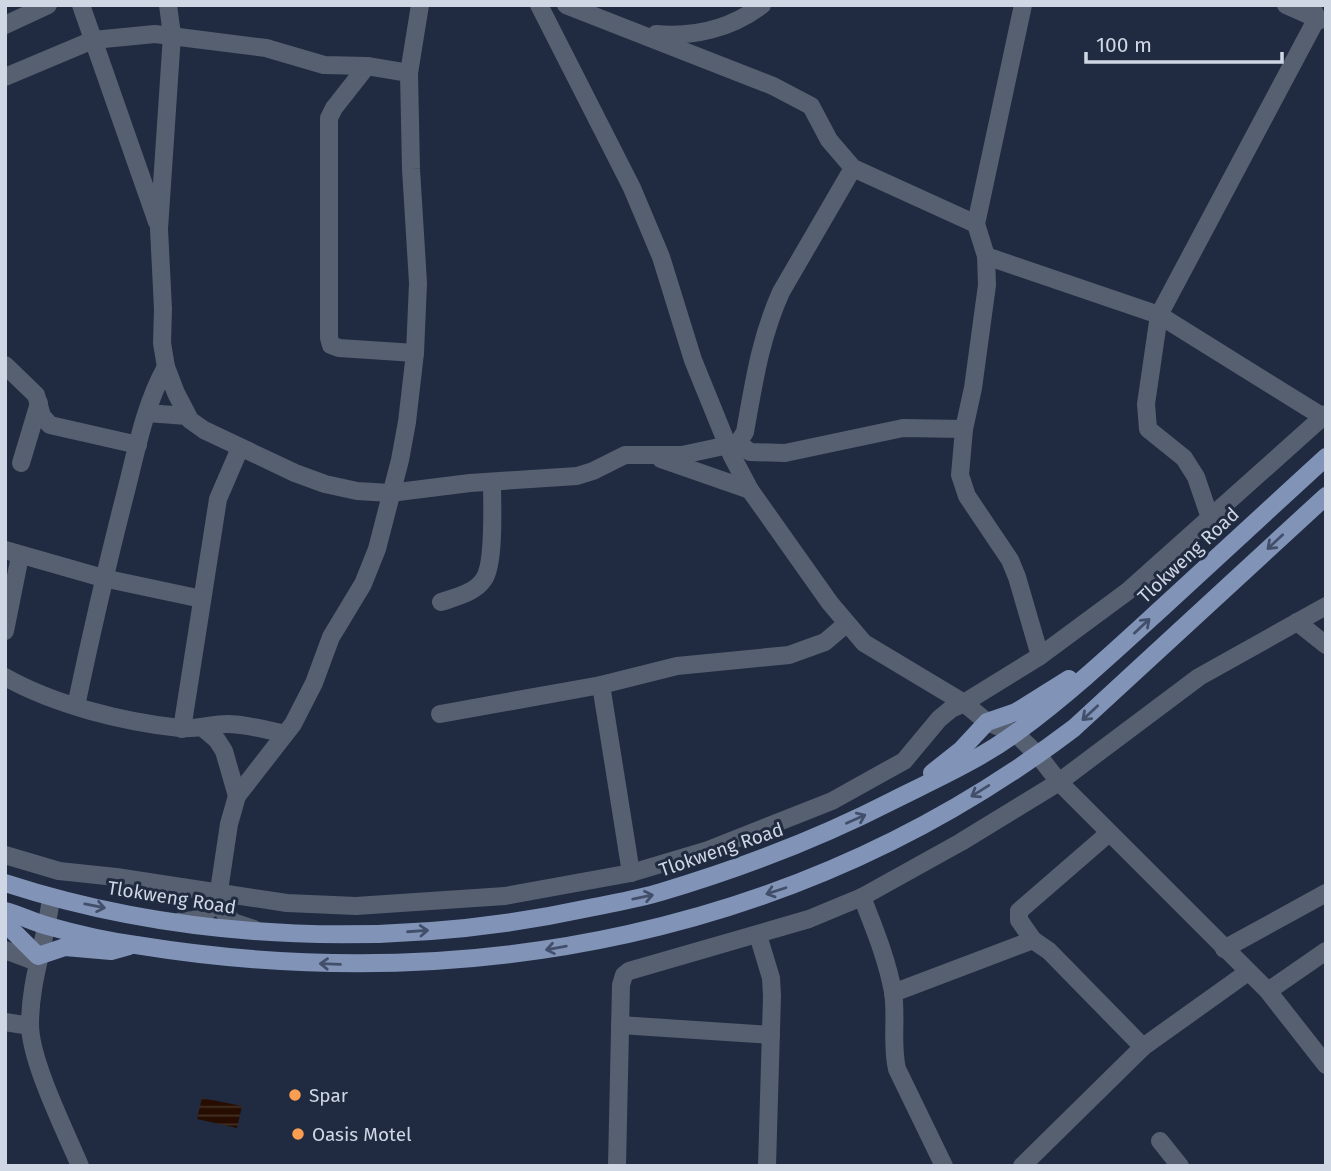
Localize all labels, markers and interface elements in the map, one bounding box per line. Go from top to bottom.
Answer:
scale bar [1086,21,1282,65]
text: 100 m [1096,32,1152,58]
street label: Tlokweng Road [1133,503,1244,608]
one-way arrow [1267,534,1285,550]
one-way arrow [1133,618,1151,634]
one-way arrow [1081,705,1099,721]
one-way arrow [970,785,990,799]
one-way arrow [845,811,866,825]
street label: Tlokweng Road [656,817,786,881]
street label: Tlokweng Road [106,876,238,919]
one-way arrow [765,885,787,898]
one-way arrow [631,889,654,903]
one-way arrow [83,900,106,914]
one-way arrow [406,924,429,937]
one-way arrow [545,942,568,955]
one-way arrow [318,957,341,970]
place label: Spar [309,1084,349,1107]
marker: Spar [287,1087,303,1103]
place label: Oasis Motel [312,1123,412,1146]
marker: Oasis Motel [290,1126,306,1142]

